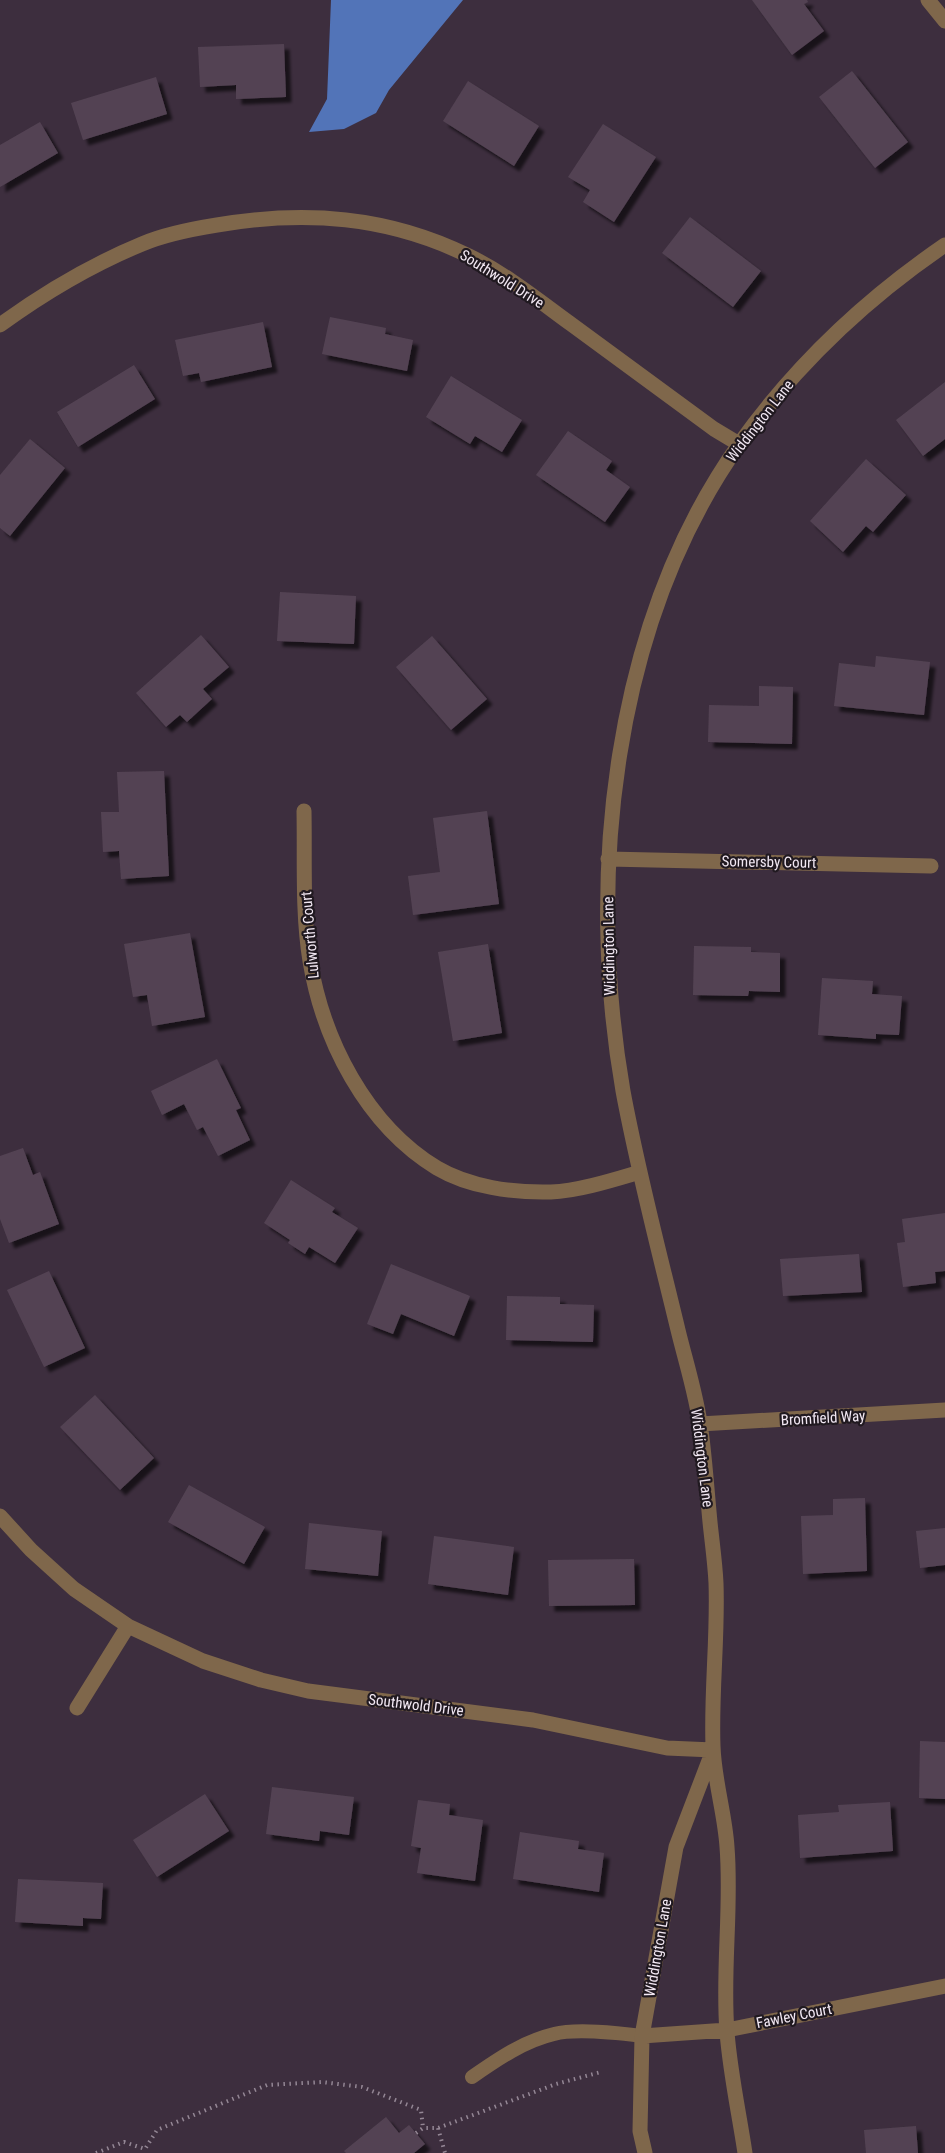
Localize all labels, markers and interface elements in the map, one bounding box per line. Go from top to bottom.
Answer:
street label: Southwold Drive [457,246,547,312]
street label: Widdington Lane [722,376,798,466]
street label: Somersby Court [721,852,817,872]
street label: Lulworth Court [297,891,323,979]
street label: Widdington Lane [599,896,619,996]
street label: Bromfield Way [780,1407,866,1429]
street label: Widdington Lane [687,1408,717,1508]
street label: Southwold Drive [367,1690,465,1720]
street label: Widdington Lane [641,1898,675,1998]
street label: Fawley Court [755,2000,833,2032]

